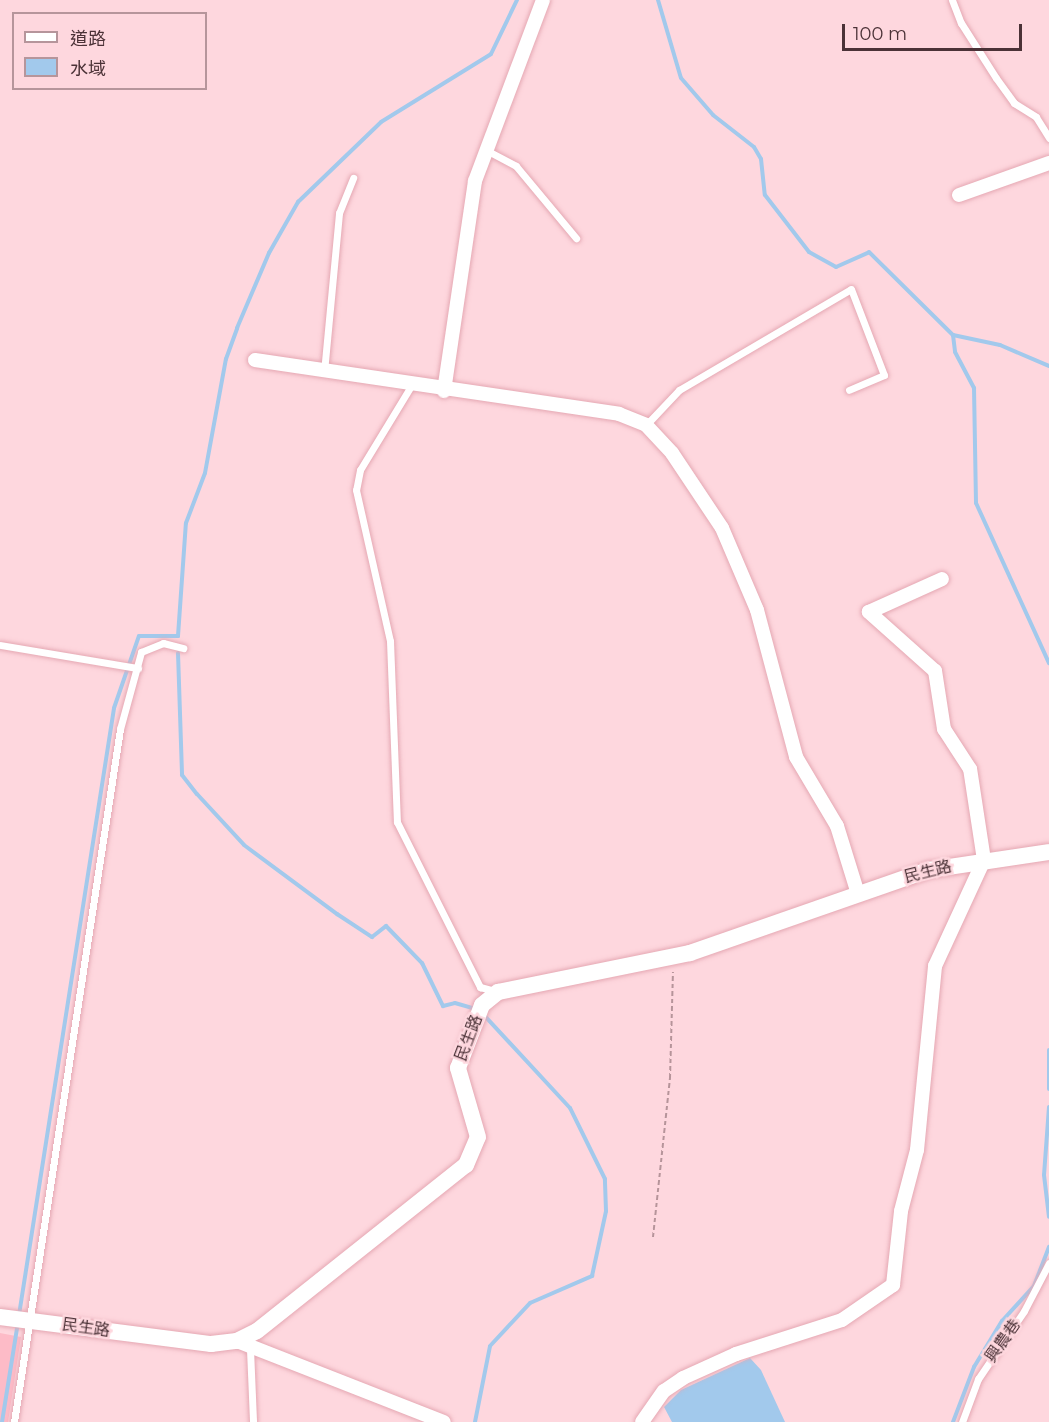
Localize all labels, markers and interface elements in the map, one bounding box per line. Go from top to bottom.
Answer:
legend [12,12,207,90]
scale bar [845,12,1025,50]
text: 100 m [853,23,907,45]
text: 道路 [70,28,106,50]
text: 水域 [70,58,106,80]
street label: 民生路 [902,857,954,887]
street label: 民生路 [451,1012,487,1064]
street label: 民生路 [61,1315,111,1341]
street label: 興農巷 [981,1316,1025,1366]

